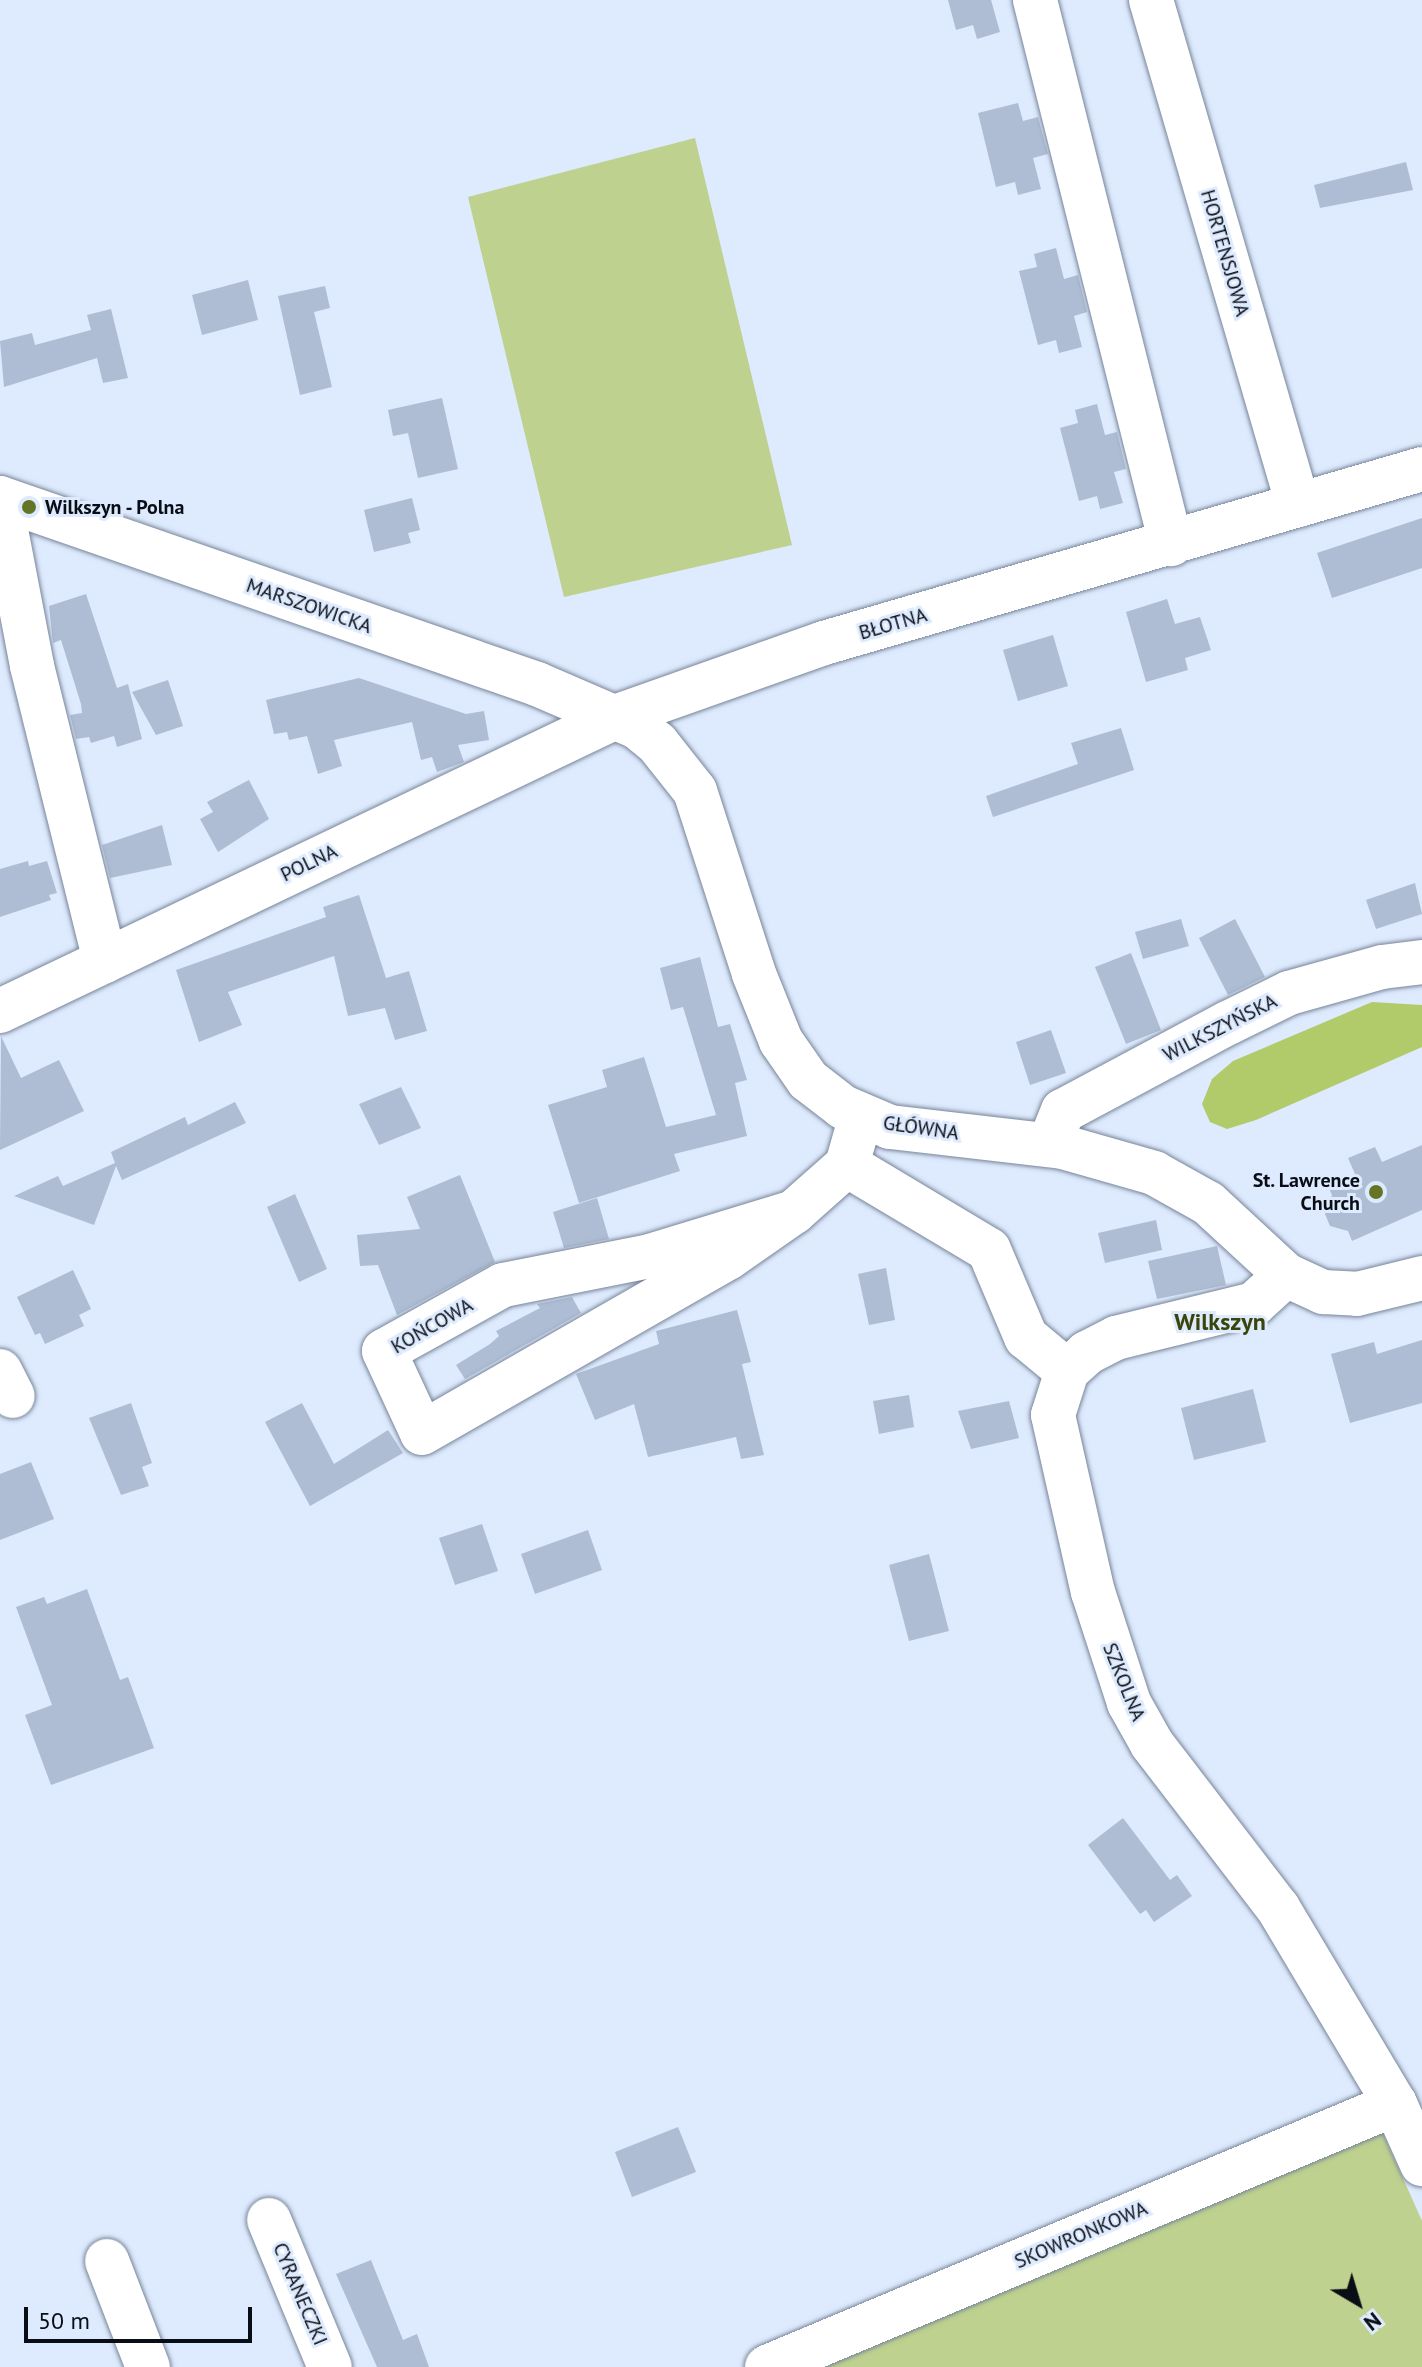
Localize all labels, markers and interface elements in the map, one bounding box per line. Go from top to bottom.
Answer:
street label: HORTENSJOWA [1195,187,1255,319]
place label: Wilkszyn - Polna [45,495,187,519]
marker: Wilkszyn - Polna [20,498,38,516]
street label: MARSZOWICKA [243,573,375,639]
street label: BŁOTNA [856,603,930,645]
street label: POLNA [277,839,341,887]
street label: WILKSZYŃSKA [1159,989,1281,1067]
street label: GŁÓWNA [882,1111,960,1145]
place label: St. Lawrence Church [1251,1168,1360,1215]
marker: St. Lawrence Church [1367,1183,1385,1201]
street label: KOŃCOWA [387,1293,477,1359]
district label: Wilkszyn [1174,1308,1266,1336]
street label: SZKOLNA [1098,1640,1150,1724]
street label: SKOWRONKOWA [1011,2196,1151,2274]
street label: CYRANECZKI [268,2239,332,2349]
north arrow [1318,2263,1398,2343]
scale bar [28,2291,256,2341]
text: 50 m [38,2305,90,2336]
text: N [1358,2306,1387,2337]

